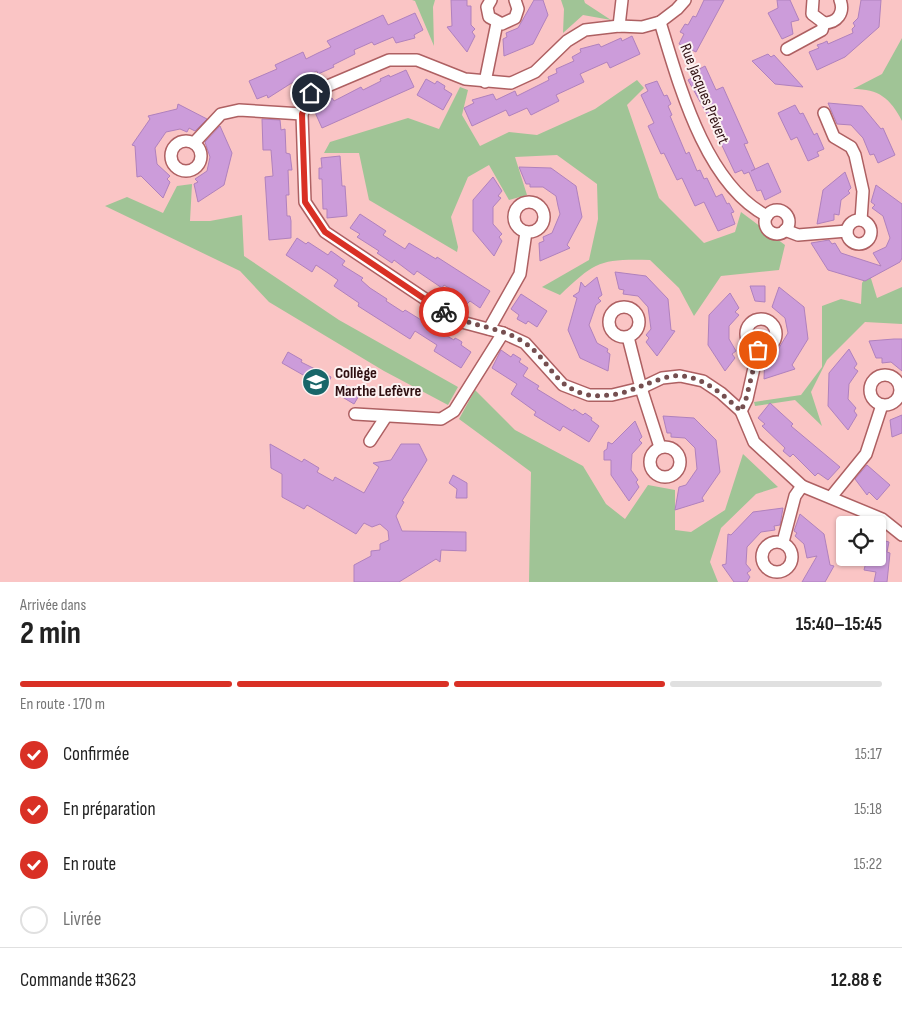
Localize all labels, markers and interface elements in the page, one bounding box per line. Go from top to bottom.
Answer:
street label: Rue Jacques Prévert [675,41,733,147]
pin [290,72,332,114]
icon: home [297,79,325,107]
courier [419,287,469,337]
icon: bike [430,298,458,326]
pin [737,329,779,371]
icon: bag [744,336,772,364]
place label: Collège Marthe Lefèvre [335,364,422,401]
school or university icon: Collège Marthe Lefèvre [301,367,331,397]
map controls [836,516,886,566]
button: locate [836,516,886,566]
text: Arrivée dans [20,596,86,615]
text: 15:40–15:45 [796,613,882,636]
text: 2 min [20,614,81,653]
text: En route · 170 m [20,695,105,714]
icon: check [20,741,48,769]
text: Confirmée [63,743,129,766]
text: 15:17 [855,745,882,764]
icon: check [20,796,48,824]
text: En préparation [63,798,156,821]
text: 15:18 [854,800,882,819]
icon: check [20,851,48,879]
text: En route [63,853,116,876]
text: 15:22 [854,855,882,874]
text: Livrée [63,908,101,931]
text: Commande #3623 [20,969,136,992]
text: 12.88 € [831,969,882,992]

